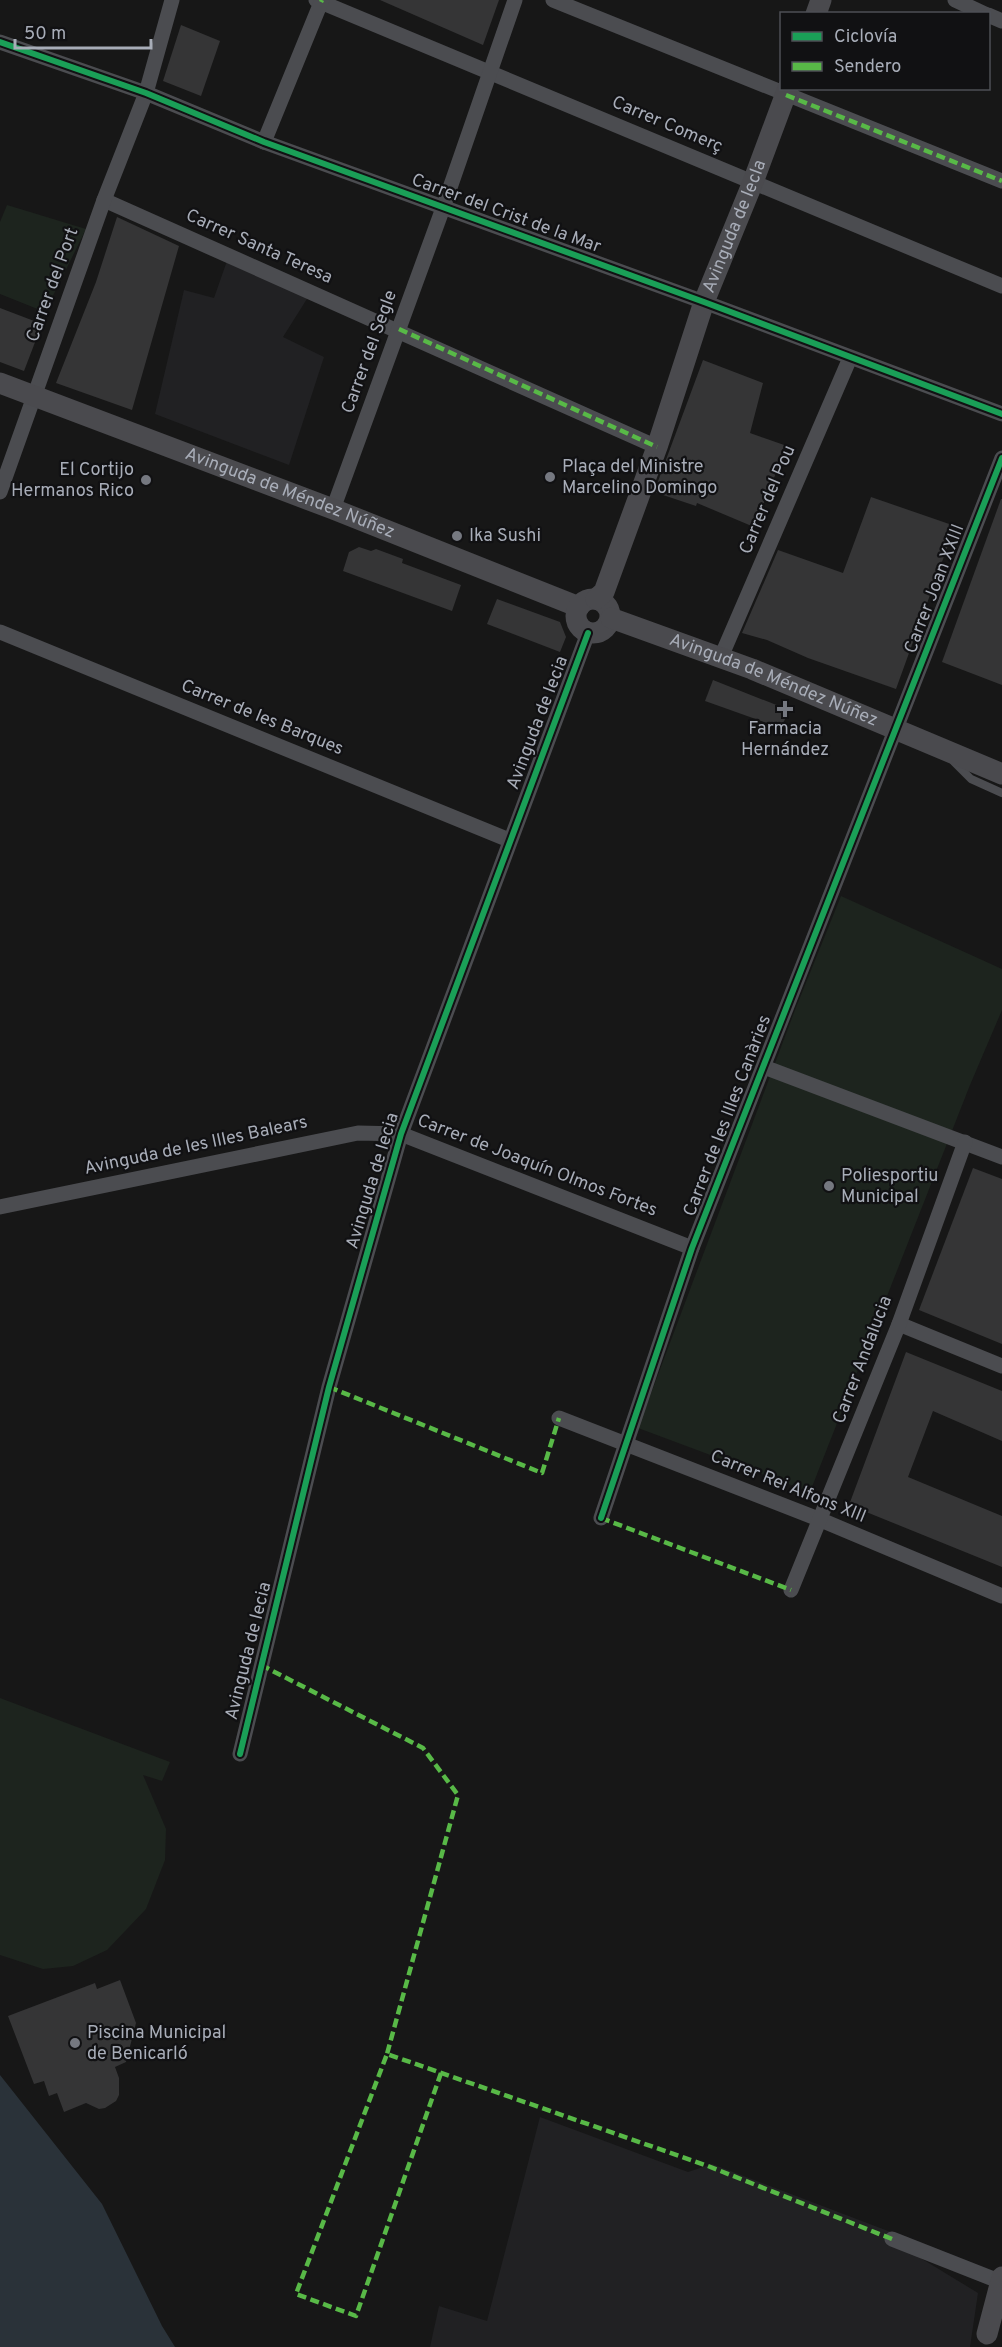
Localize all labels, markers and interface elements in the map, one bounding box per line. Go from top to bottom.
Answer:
scale bar [15,12,152,50]
legend [780,12,990,90]
text: 50 m [24,23,66,46]
text: Ciclovía [834,26,897,49]
text: Sendero [834,56,901,79]
street label: Carrer Comerç [608,91,726,159]
street label: Avinguda de lecla [697,157,772,296]
street label: Carrer del Crist de la Mar [408,169,604,259]
street label: Carrer Santa Teresa [182,204,336,290]
street label: Carrer del Port [22,225,84,345]
street label: Carrer del Segle [337,287,403,417]
street label: Carrer del Pou [735,442,801,558]
street label: Avinguda de Méndez Núñez [182,443,398,544]
place label: Plaça del Ministre Marcelino Domingo [562,456,717,500]
place label: El Cortijo Hermanos Rico [11,459,134,503]
marker: Plaça del Ministre Marcelino Domingo [543,470,557,484]
marker: El Cortijo Hermanos Rico [139,473,153,487]
street label: Carrer Joan XXIII [900,521,970,657]
place label: Ika Sushi [469,525,541,548]
marker: Ika Sushi [450,529,464,543]
street label: Avinguda de Méndez Núñez [666,628,881,732]
street label: Avinguda de lecia [502,653,574,793]
street label: Carrer de les Barques [177,675,347,761]
marker: Farmacia Hernández [778,702,792,716]
place label: Farmacia Hernández [741,718,829,762]
street label: Carrer de les Illes Canàries [679,1012,777,1220]
street label: Avinguda de lecia [341,1110,405,1252]
street label: Carrer de Joaquín Olmos Fortes [414,1110,660,1222]
street label: Avinguda de les Illes Balears [82,1111,310,1181]
place label: Poliesportiu Municipal [841,1165,939,1209]
marker: Poliesportiu Municipal [822,1179,836,1193]
street label: Carrer Andalucia [828,1293,898,1427]
street label: Carrer Rei Alfons XIII [707,1445,869,1529]
street label: Avinguda de lecia [221,1580,277,1722]
place label: Piscina Municipal de Benicarló [87,2022,226,2066]
marker: Piscina Municipal de Benicarló [68,2036,82,2050]

